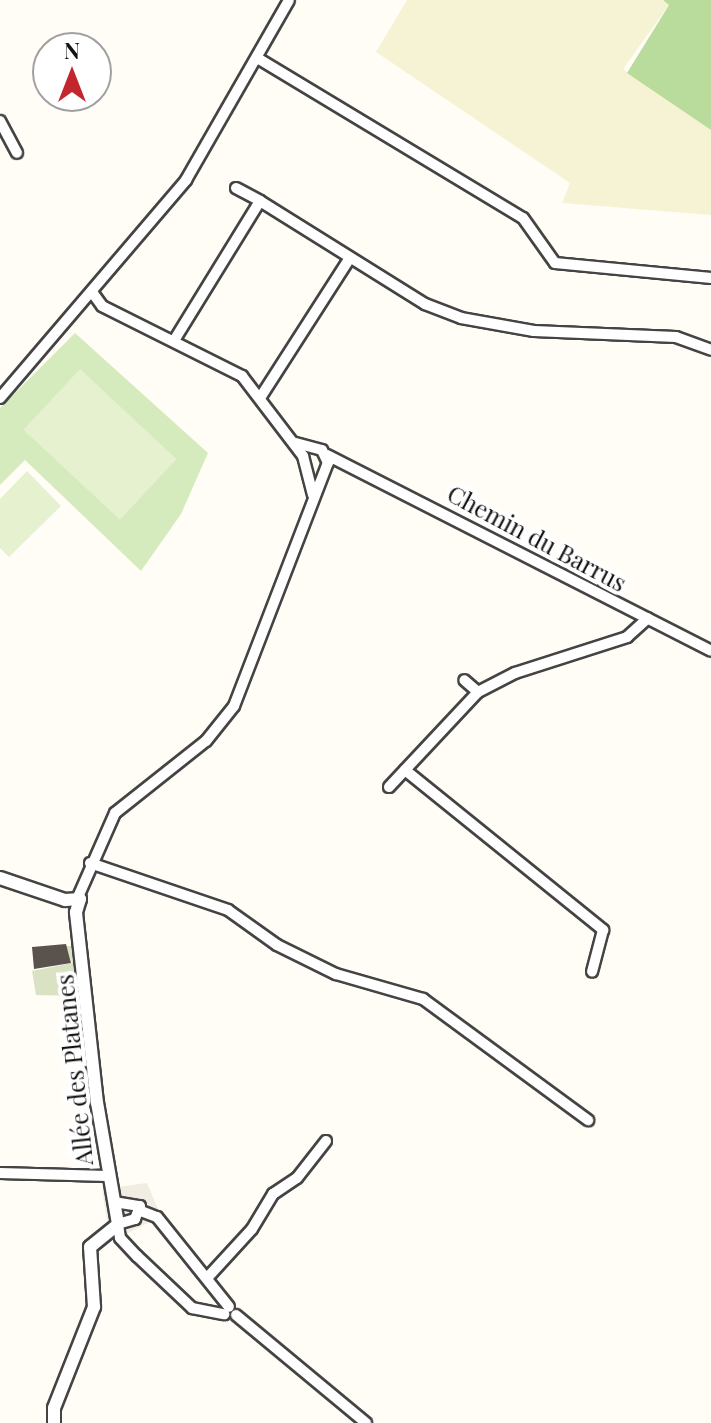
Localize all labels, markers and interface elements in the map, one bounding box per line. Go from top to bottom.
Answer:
north arrow [32,32,112,112]
text: N [64,35,80,65]
street label: Chemin du Barrus [443,479,631,597]
street label: Allée des Platanes [50,973,98,1167]

